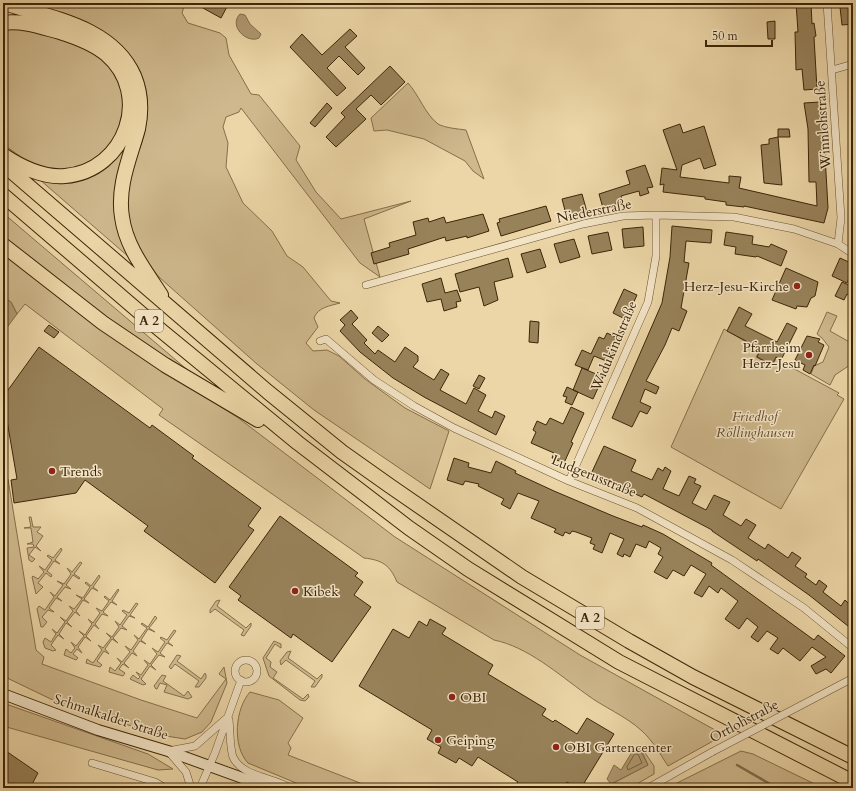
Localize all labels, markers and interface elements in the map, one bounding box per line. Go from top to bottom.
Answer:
scale bar [706,22,772,48]
text: 50 m [712,28,739,44]
street label: Winnlohstraße [810,80,836,171]
street label: Niederstraße [555,194,633,228]
place label: Herz-Jesu-Kirche [684,277,789,296]
marker: Herz-Jesu-Kirche [792,281,802,291]
street label: Widukindstraße [586,298,642,395]
road number: A 2 [135,310,163,332]
place label: Pfarrheim Herz-Jesu [742,338,801,373]
marker: Pfarrheim Herz-Jesu [804,350,814,360]
park label: Friedhof Röllinghausen [716,407,794,442]
street label: Ludgerusstraße [549,450,639,502]
place label: Trends [60,462,102,481]
marker: Trends [47,466,57,476]
place label: Kibek [303,582,339,601]
marker: Kibek [290,586,300,596]
road number: A 2 [576,607,604,629]
place label: OBI [460,688,487,707]
street label: Schmalkalder Straße [51,689,171,745]
marker: OBI [447,692,457,702]
street label: Ortlohstraße [706,695,782,747]
place label: Geiping [446,731,495,750]
marker: Geiping [433,735,443,745]
place label: OBI Gartencenter [564,738,673,757]
marker: OBI Gartencenter [551,742,561,752]

